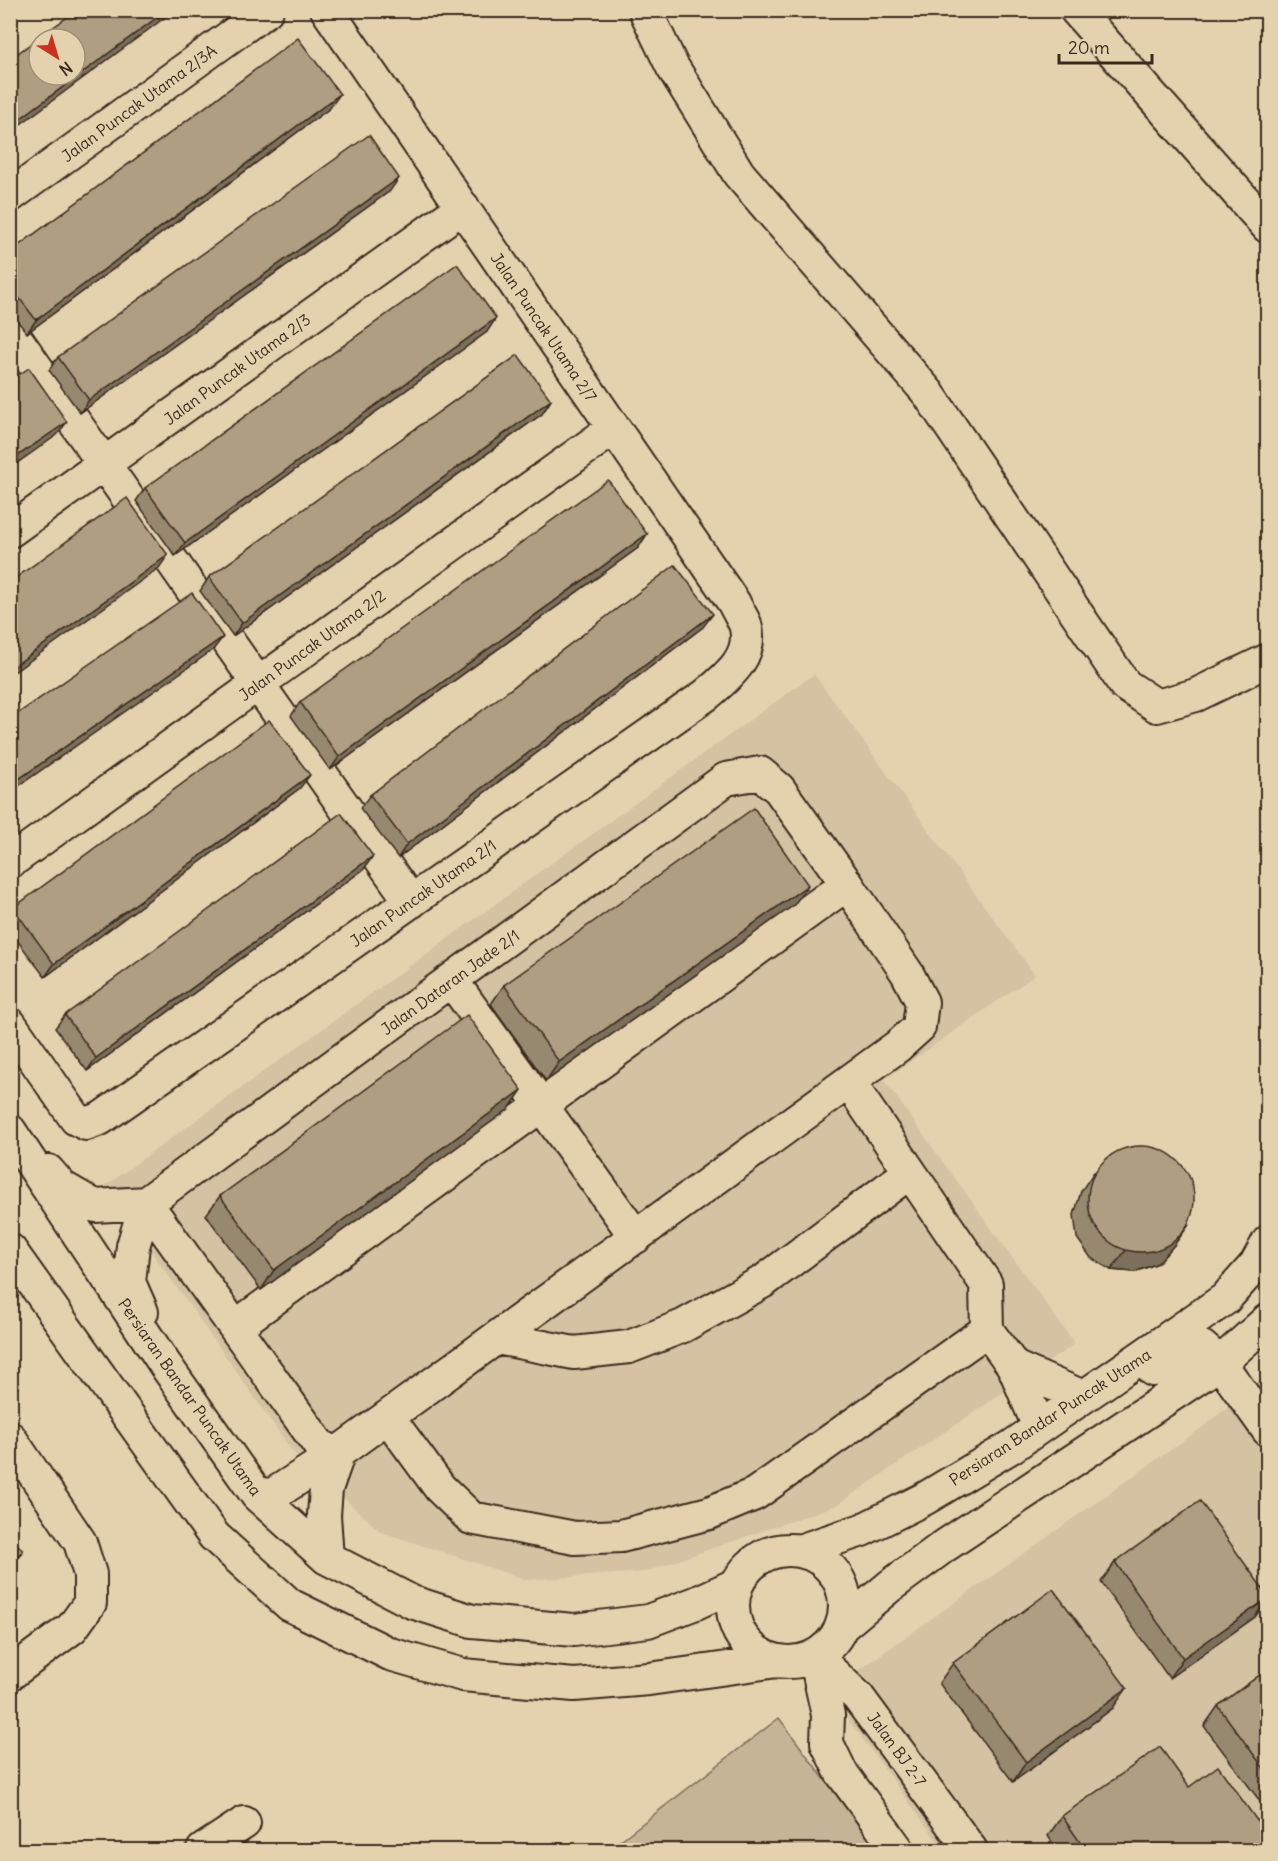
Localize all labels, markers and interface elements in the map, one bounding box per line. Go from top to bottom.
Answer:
north arrow [27,27,87,87]
scale bar [1059,27,1152,65]
text: 20 m [1068,36,1110,59]
street label: Jalan Puncak Utama 2/3A [58,40,220,166]
text: N [56,58,76,80]
street label: Jalan Puncak Utama 2/7 [487,249,601,405]
street label: Jalan Puncak Utama 2/3 [160,309,314,429]
street label: Jalan Puncak Utama 2/2 [235,585,389,705]
street label: Jalan Puncak Utama 2/1 [346,835,500,951]
street label: Jalan Dataran Jade 2/1 [377,925,523,1039]
street label: Persiaran Bandar Puncak Utama [114,1294,266,1500]
street label: Persiaran Bandar Puncak Utama [945,1344,1155,1490]
street label: Jalan BJ 2-7 [863,1708,931,1790]

